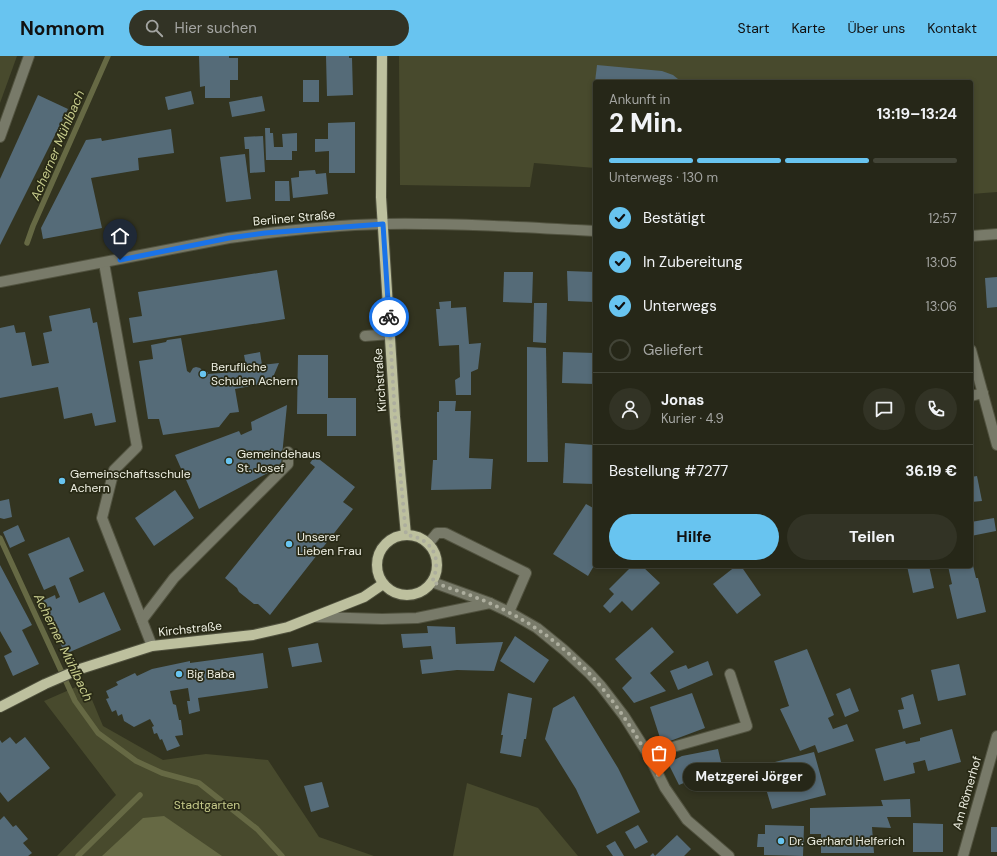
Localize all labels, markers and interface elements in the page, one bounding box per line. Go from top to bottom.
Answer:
search box [129,10,409,46]
text: Nomnom [20,16,105,41]
icon: search [143,17,165,39]
text: Hier suchen [175,18,257,38]
text: Start [738,19,769,37]
text: Karte [791,19,825,37]
text: Über uns [847,19,905,37]
text: Kontakt [927,19,977,37]
water label: Acherner Mühlbach [26,88,88,204]
text: Ankunft in [609,91,670,108]
text: 13:19–13:24 [877,104,957,124]
text: 2 Min. [609,106,683,140]
text: Unterwegs · 130 m [609,169,718,186]
street label: Berliner Straße [252,206,336,230]
icon: check [609,207,631,229]
text: Bestätigt [643,208,705,228]
text: 12:57 [928,210,957,227]
pin [103,219,137,260]
icon: home [109,225,131,247]
icon: check [609,251,631,273]
text: In Zubereitung [643,252,743,272]
text: 13:05 [926,254,957,271]
icon: check [609,295,631,317]
text: Unterwegs [643,296,717,316]
courier [369,297,409,337]
text: 13:06 [926,298,957,315]
icon: bike [378,306,400,328]
text: Geliefert [643,340,703,360]
street label: Kirchstraße [370,347,390,412]
place label: Berufliche Schulen Achern [211,359,298,389]
marker: Berufliche Schulen Achern [198,369,208,379]
button: person [609,388,651,430]
button: chat [863,388,905,430]
button: phone [915,388,957,430]
text: Jonas [661,390,704,410]
text: Kurier · 4.9 [661,410,724,427]
place label: Gemeindehaus St. Josef [237,446,321,476]
marker: Gemeindehaus St. Josef [224,456,234,466]
text: Bestellung #7277 [609,461,728,481]
text: 36.19 € [905,461,957,481]
place label: Gemeinschaftsschule Achern [70,466,191,496]
marker: Gemeinschaftsschule Achern [57,476,67,486]
button: Hilfe [609,514,779,560]
button: Teilen [787,514,957,560]
place label: Unserer Lieben Frau [297,529,362,559]
marker: Unserer Lieben Frau [284,539,294,549]
water label: Acherner Mühlbach [30,590,97,704]
street label: Kirchstraße [157,618,223,640]
place label: Big Baba [187,666,235,682]
marker: Big Baba [174,669,184,679]
pin [642,736,676,777]
icon: bag [648,742,670,764]
street label: Am Römerhof [949,754,985,832]
callout: Metzgerei Jörger [683,763,815,791]
text: Metzgerei Jörger [696,768,802,785]
park label: Stadtgarten [174,797,240,813]
place label: Dr. Gerhard Helferich [789,833,905,849]
marker: Dr. Gerhard Helferich [776,836,786,846]

